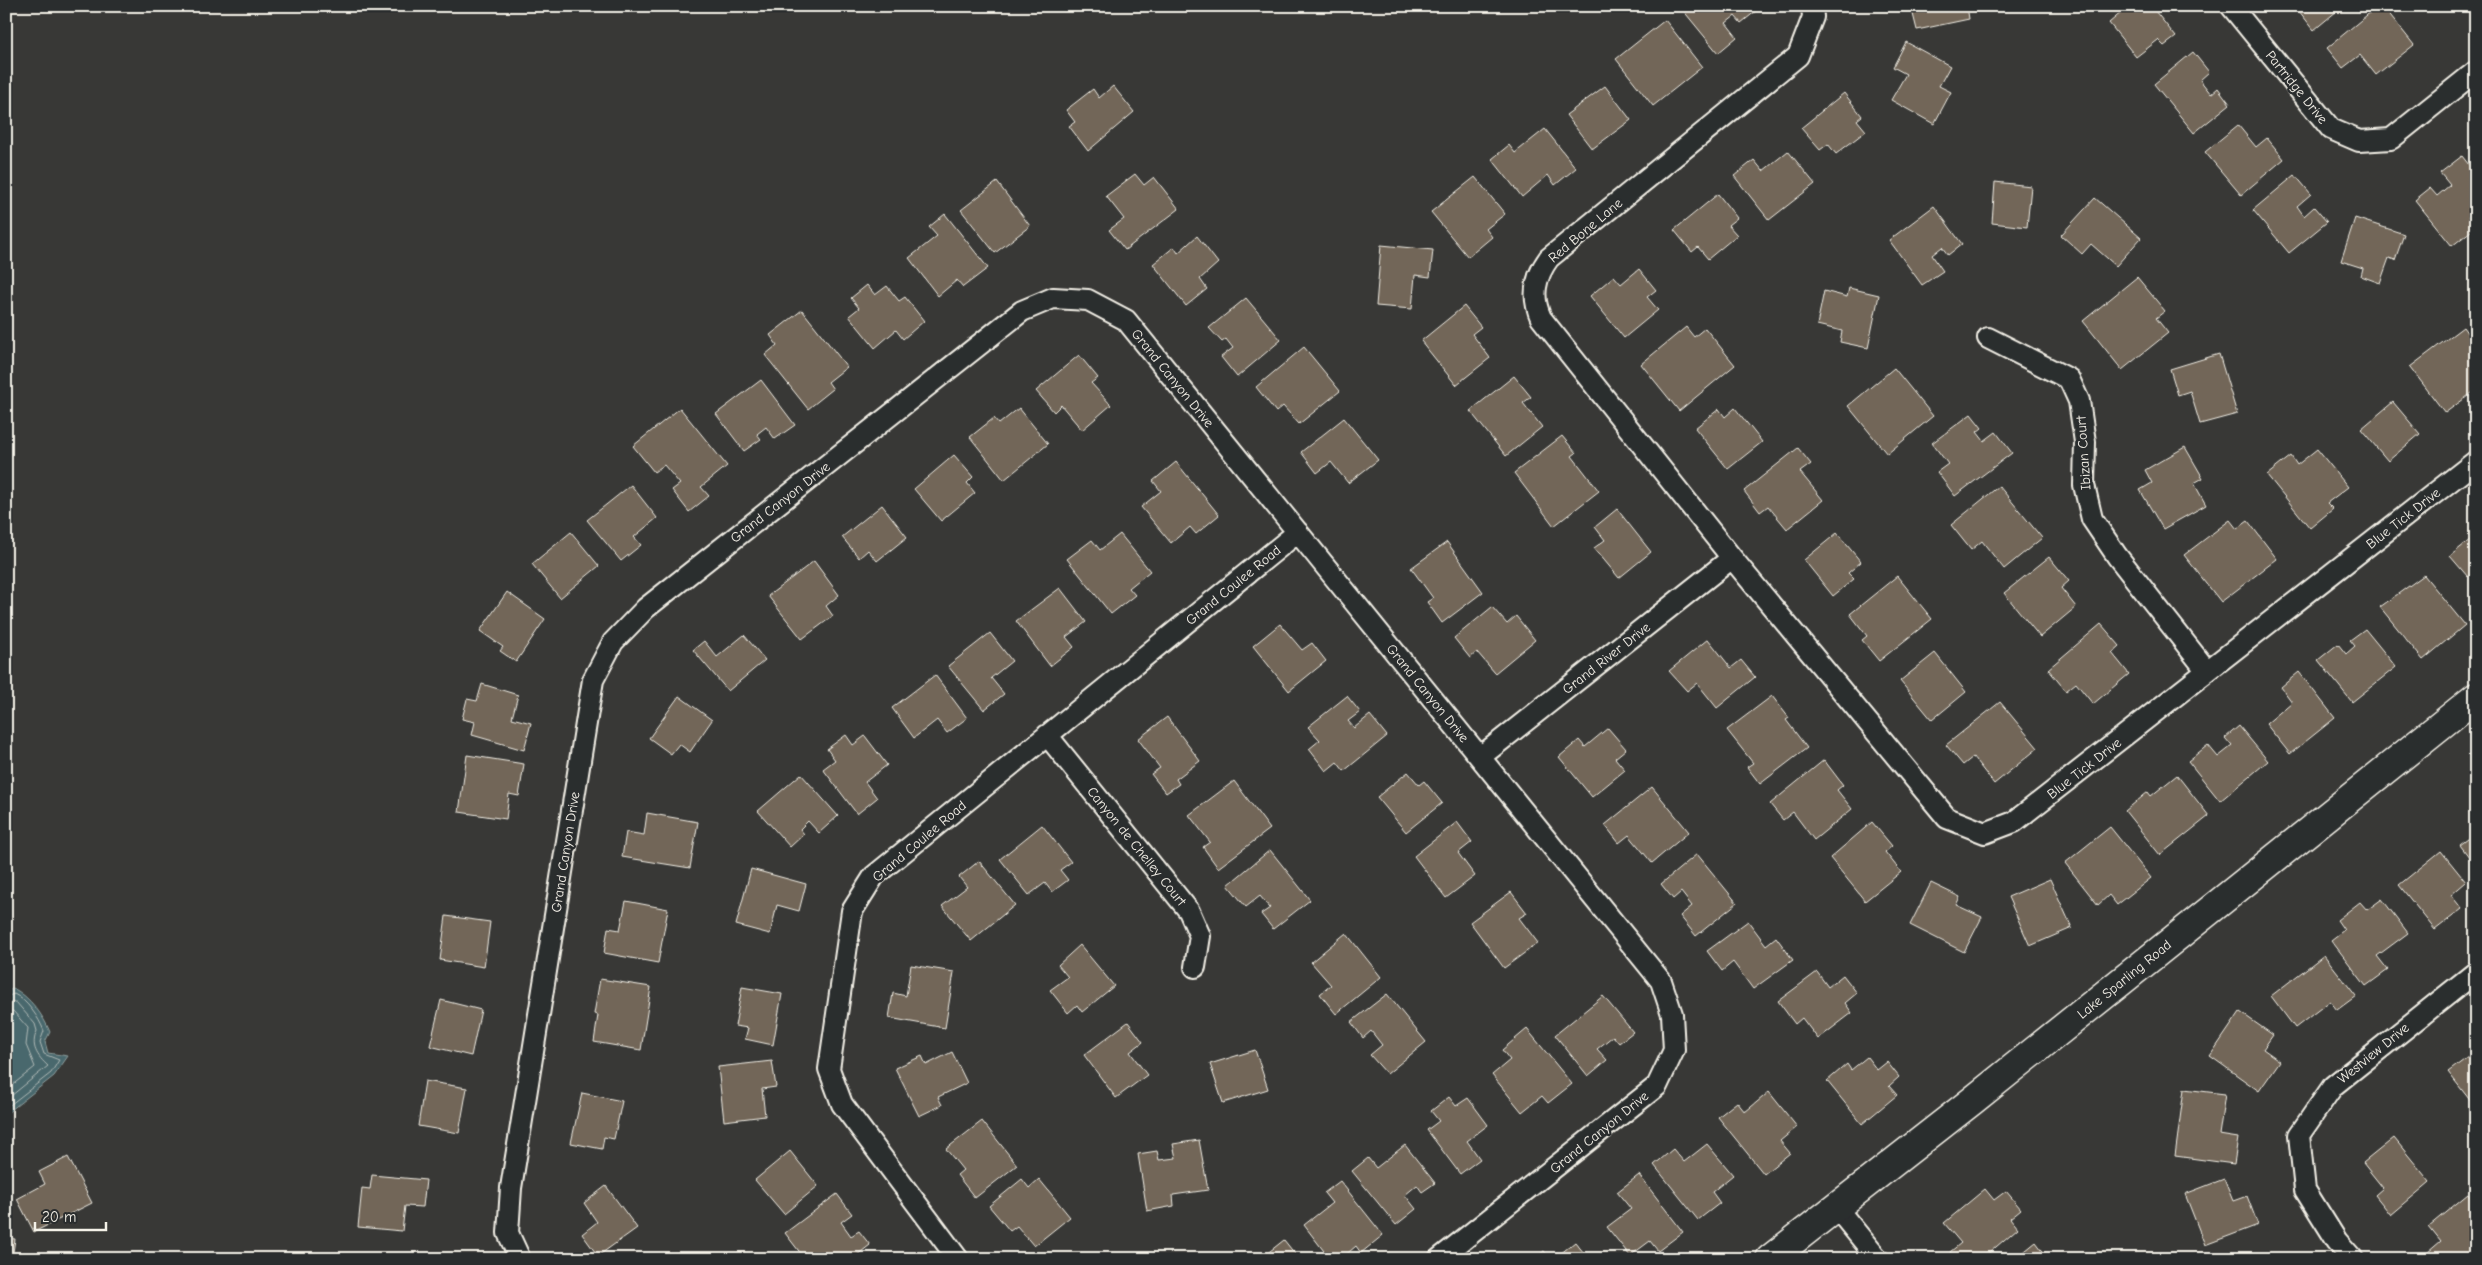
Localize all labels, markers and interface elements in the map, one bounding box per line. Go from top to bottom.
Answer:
street label: Partridge Drive [2262,47,2331,127]
street label: Red Bone Lane [1545,194,1626,266]
street label: Grand Canyon Drive [1128,326,1218,431]
street label: Ibizan Court [2072,414,2095,491]
street label: Grand Canyon Drive [727,458,834,547]
street label: Blue Tick Drive [2363,484,2444,553]
street label: Grand Coulee Road [1182,542,1284,629]
street label: Grand River Drive [1559,619,1654,698]
street label: Grand Canyon Drive [1383,641,1473,746]
street label: Blue Tick Drive [2044,734,2125,803]
street label: Canyon de Chelley Court [1083,783,1191,910]
street label: Grand Canyon Drive [548,791,583,914]
street label: Grand Coulee Road [869,797,970,886]
street label: Lake Sparling Road [2074,936,2175,1023]
street label: Westview Drive [2334,1019,2413,1087]
street label: Grand Canyon Drive [1547,1087,1652,1177]
scale bar [35,1200,106,1232]
text: 20 m [42,1208,76,1226]

